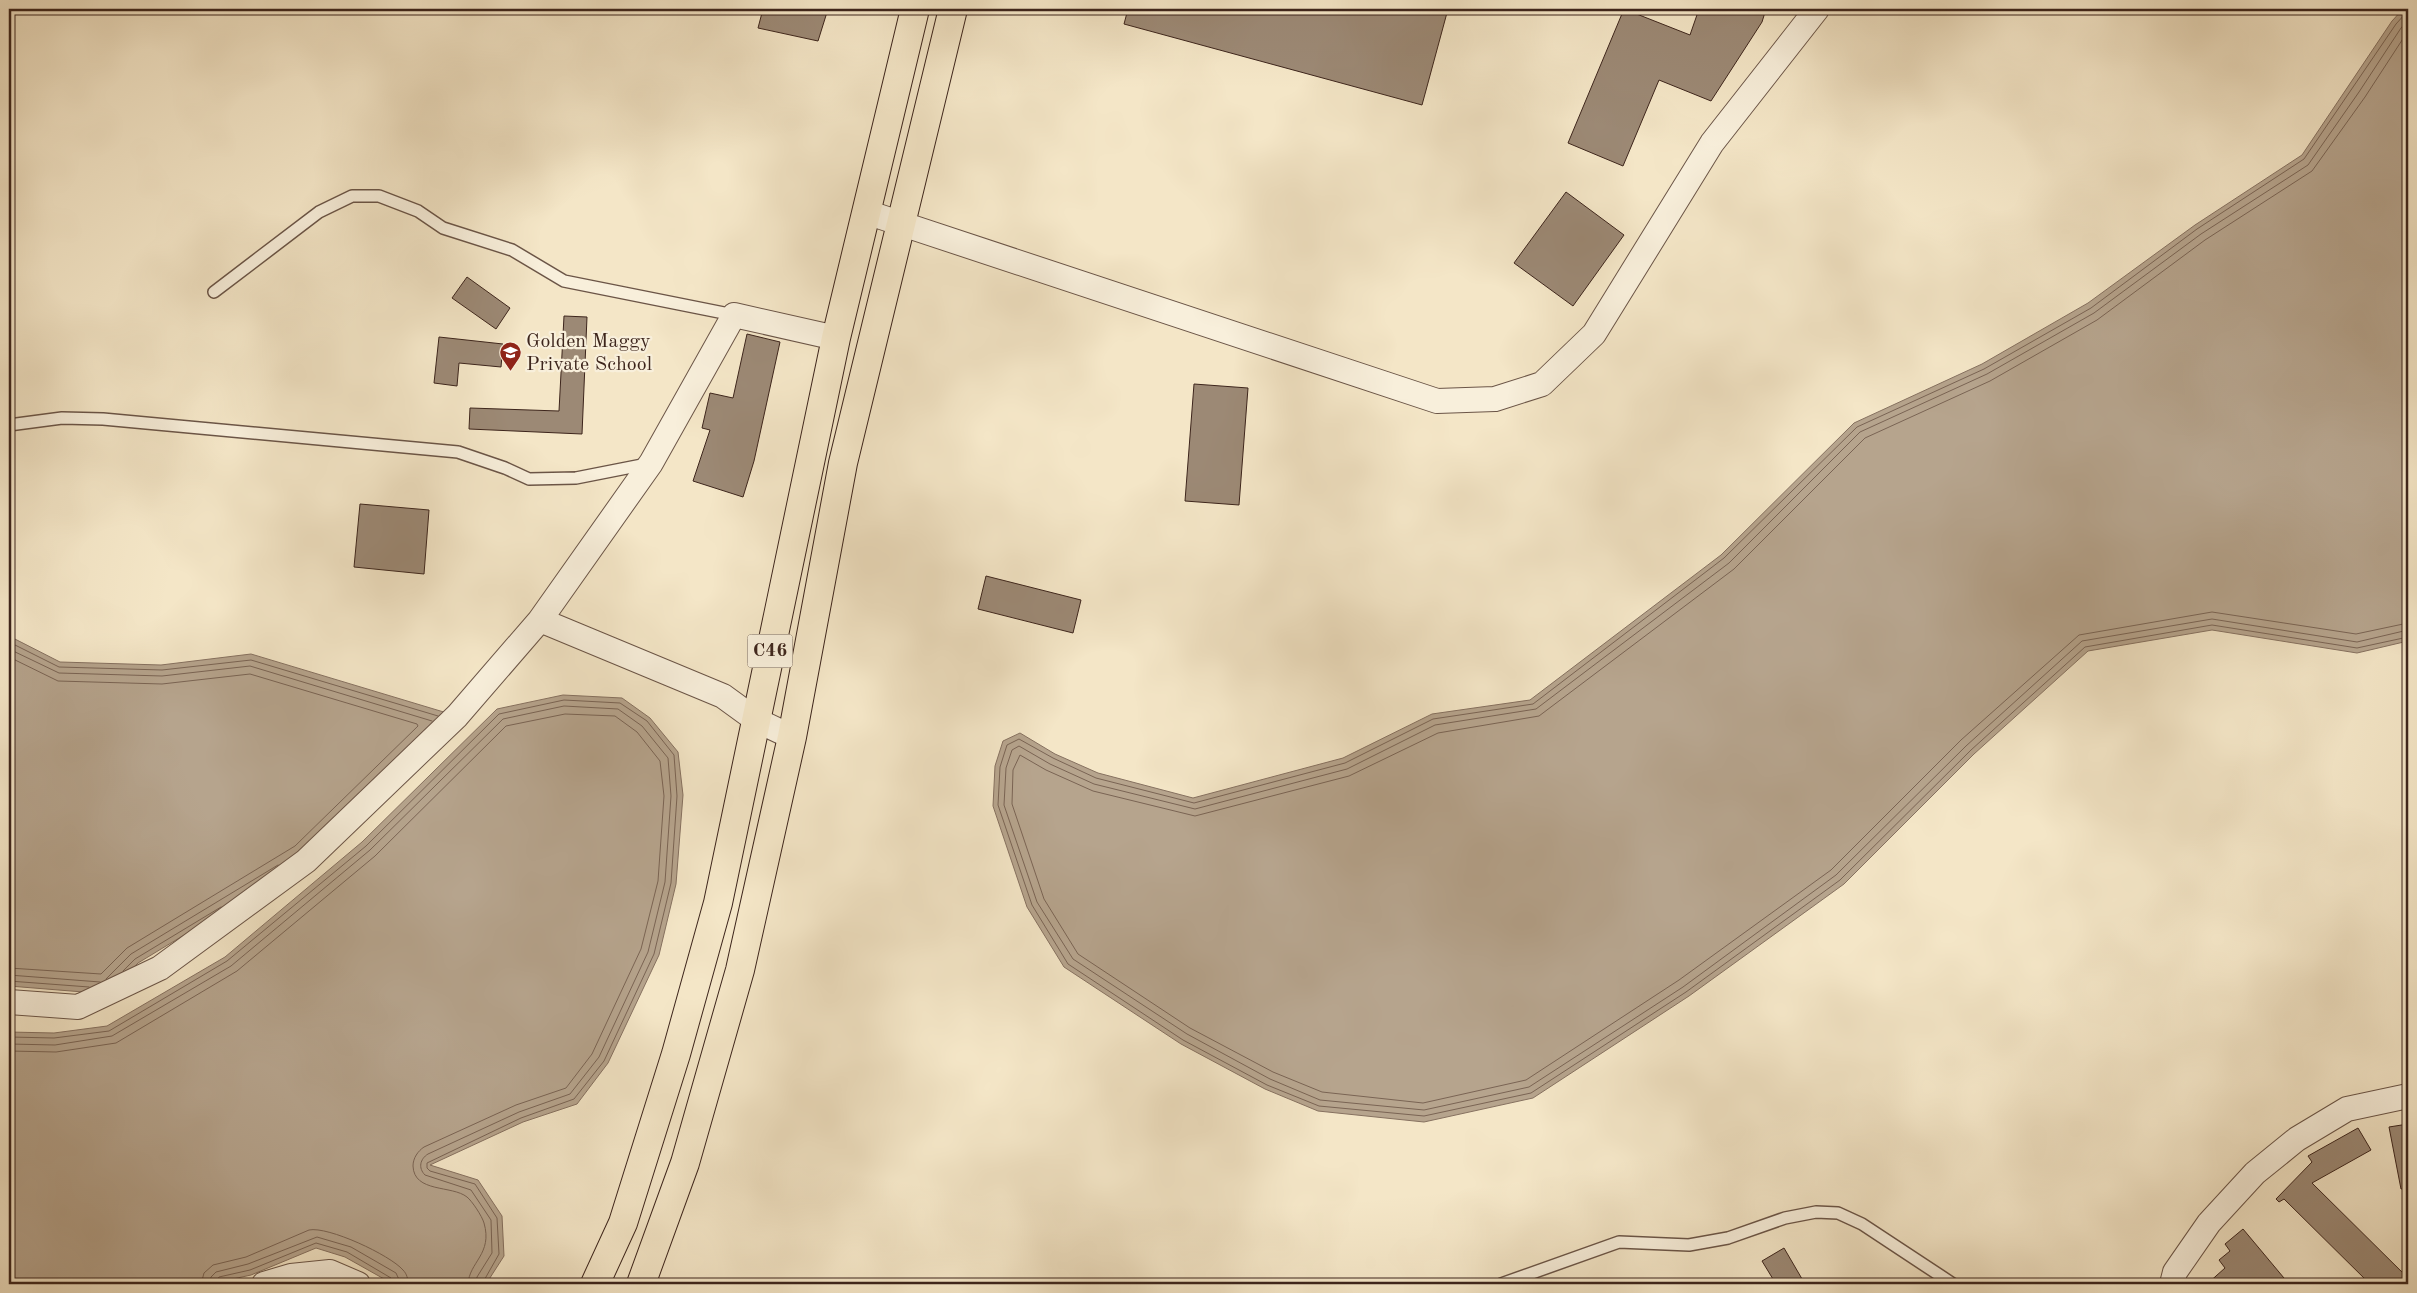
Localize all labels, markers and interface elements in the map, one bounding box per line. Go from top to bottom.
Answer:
place label: Golden Maggy Private School [526,332,652,375]
school or university icon: Golden Maggy Private School [498,341,522,372]
road number: C46 [748,634,792,668]

